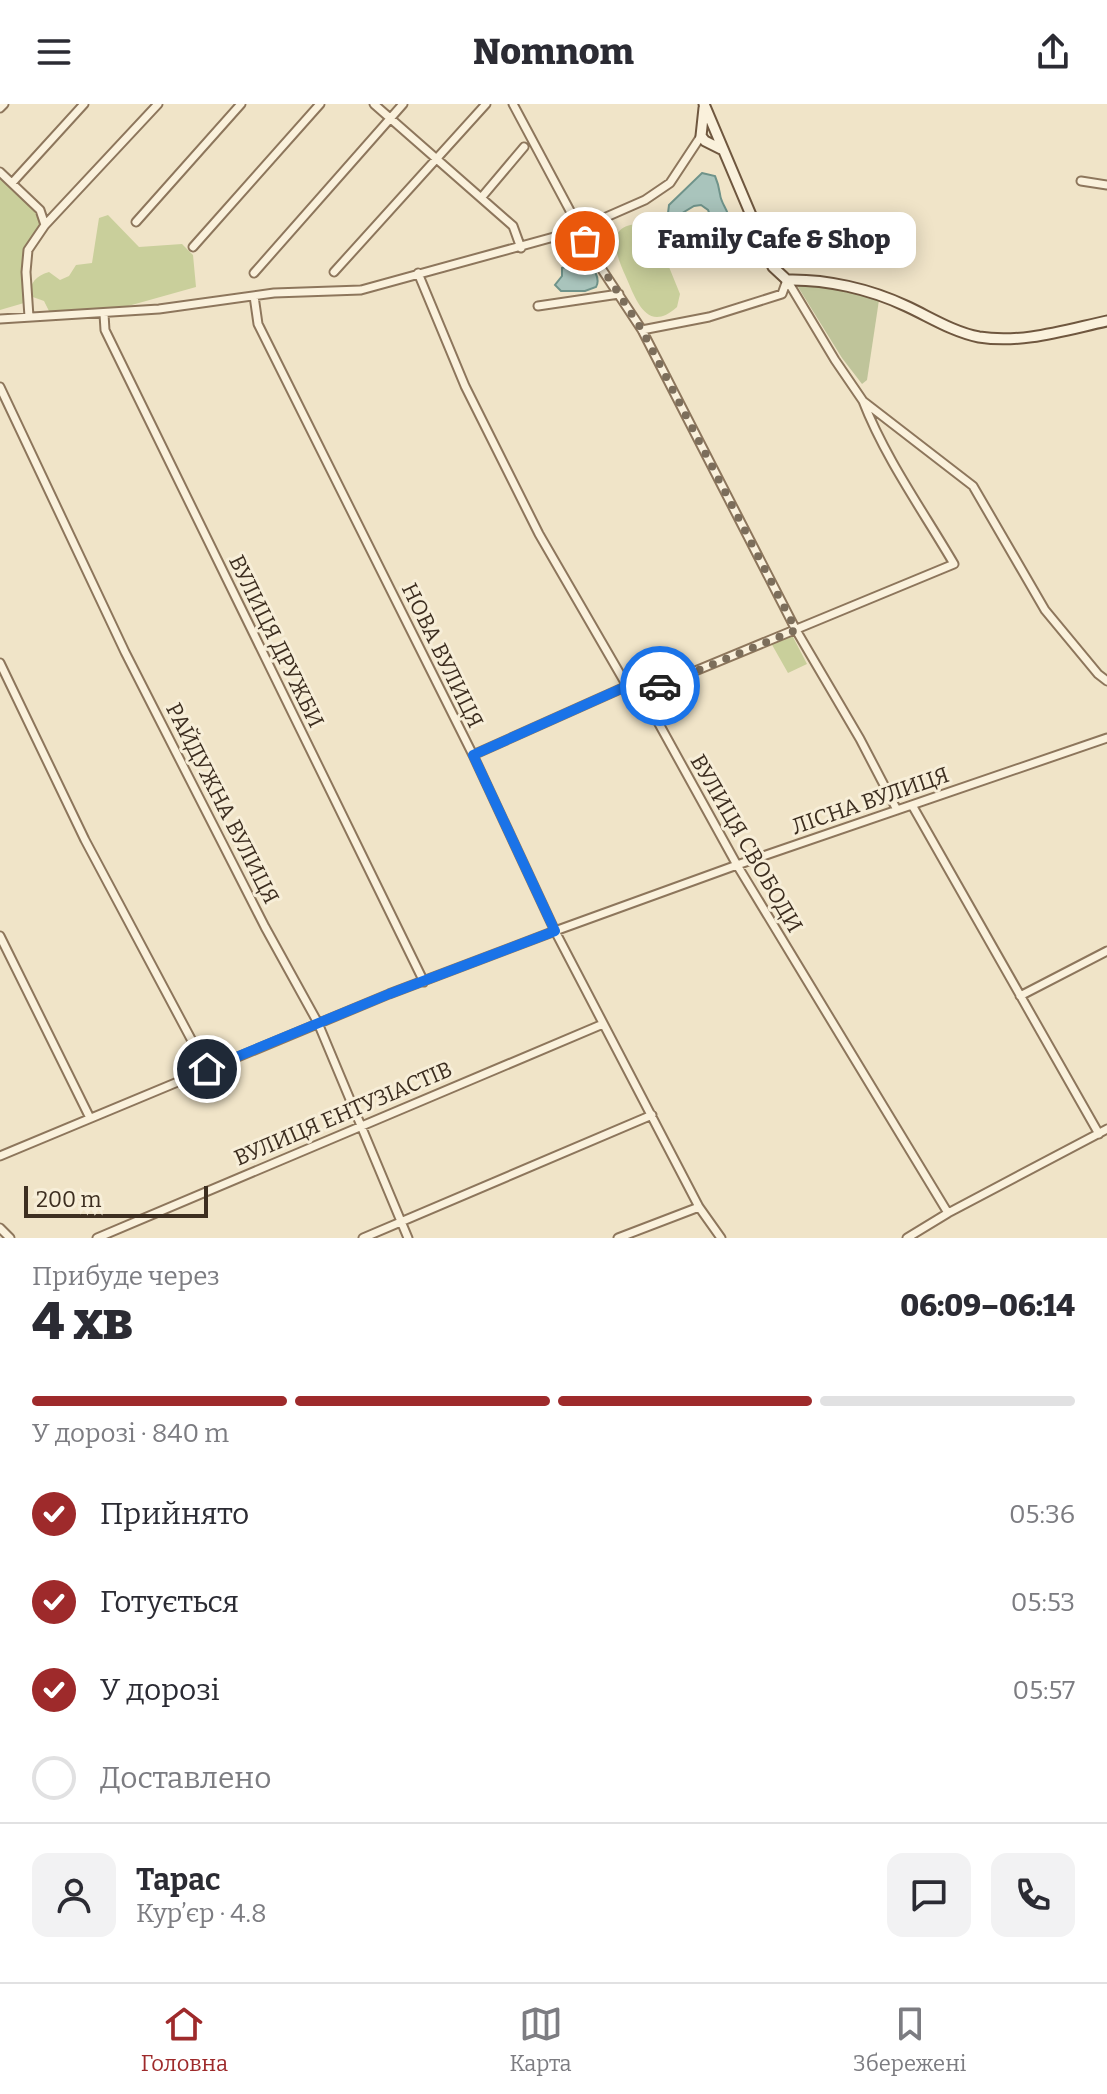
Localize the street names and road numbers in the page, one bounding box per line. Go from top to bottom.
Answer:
street label: ВУЛИЦЯ ДРУЖБИ [223,550,330,732]
street label: НОВА ВУЛИЦЯ [396,578,489,732]
street label: РАЙДУЖНА ВУЛИЦЯ [160,698,285,908]
street label: ВУЛИЦЯ СВОБОДИ [685,749,809,937]
street label: ЛІСНА ВУЛИЦЯ [788,761,952,840]
street label: ВУЛИЦЯ ЕНТУЗІАСТІВ [230,1055,456,1172]

